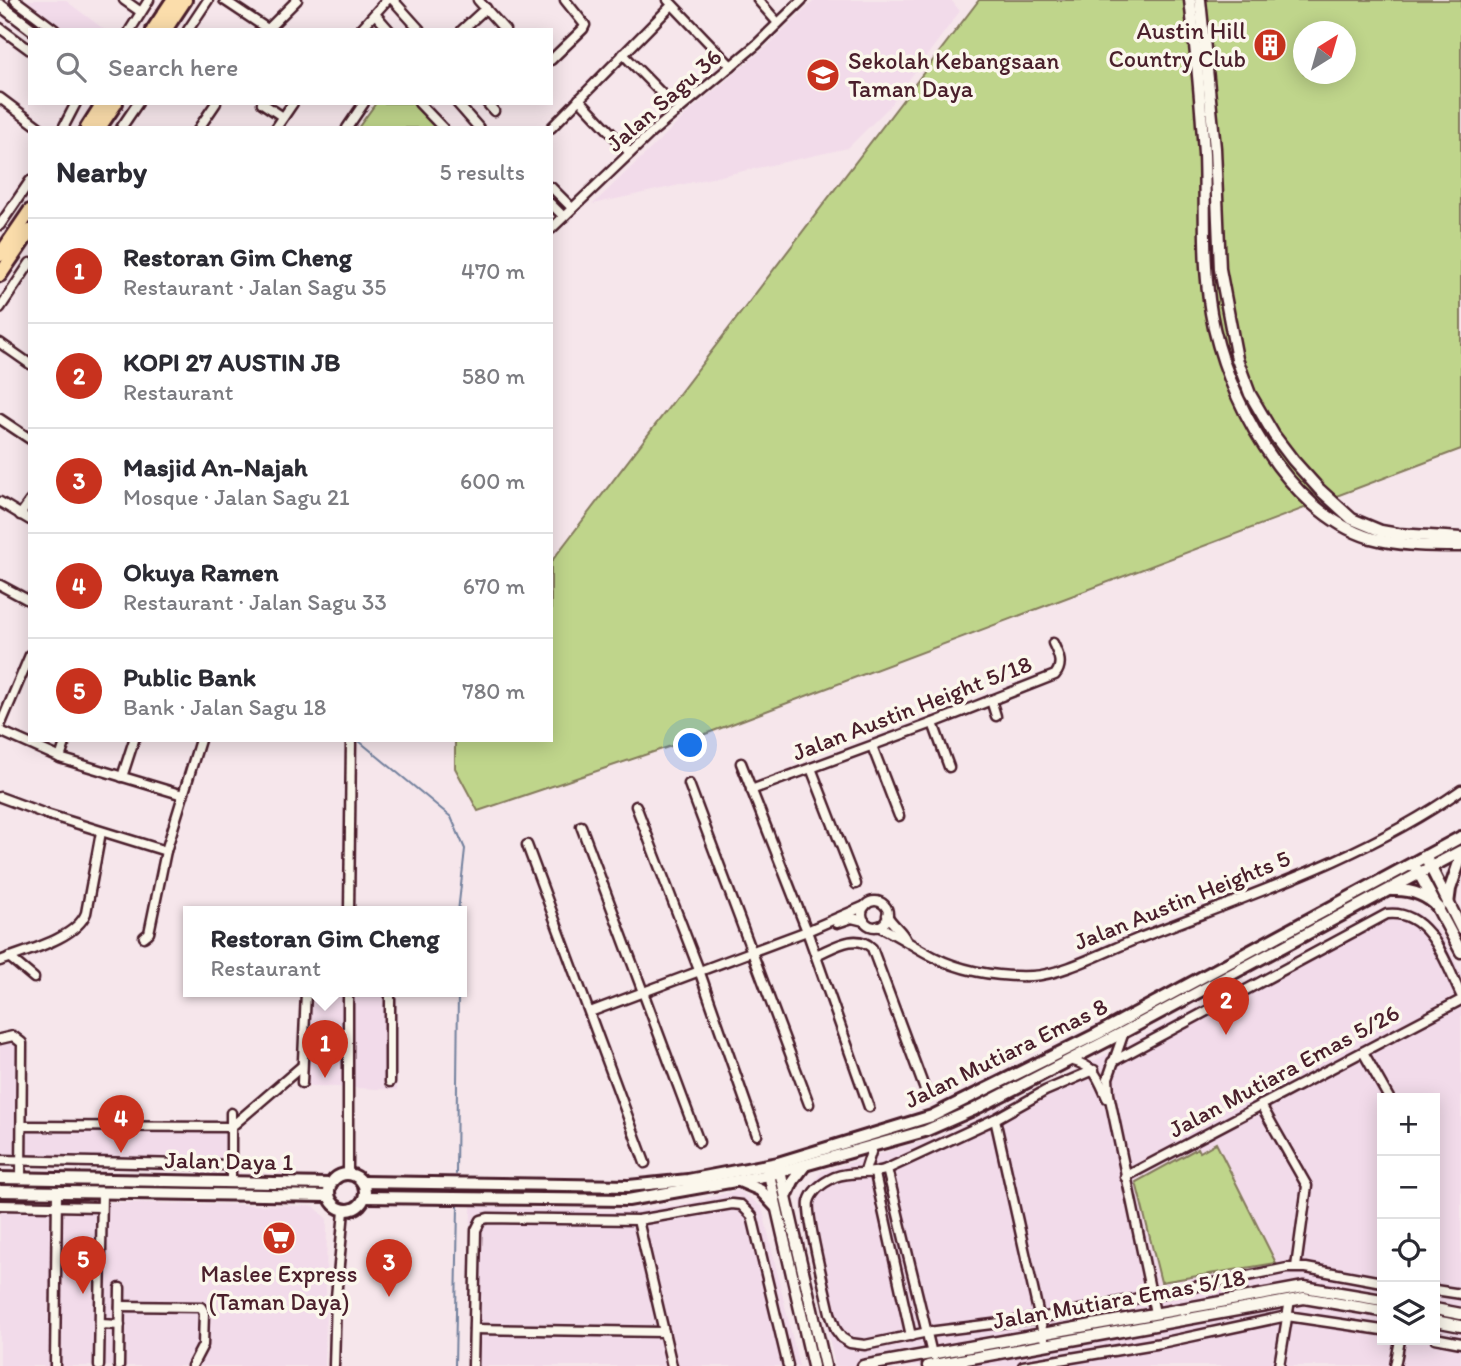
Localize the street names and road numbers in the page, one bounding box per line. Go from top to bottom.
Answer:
street label: Jalan Sagu 36 [600,42,727,158]
street label: Jalan Austin Height 5/18 [788,648,1036,767]
street label: Jalan Austin Heights 5 [1070,843,1294,956]
street label: Jalan Mutiara Emas 8 [900,991,1112,1114]
street label: Jalan Mutiara Emas 5/26 [1164,998,1404,1144]
street label: Jalan Daya 1 [164,1145,294,1176]
street label: Jalan Mutiara Emas 5/18 [990,1262,1247,1335]

